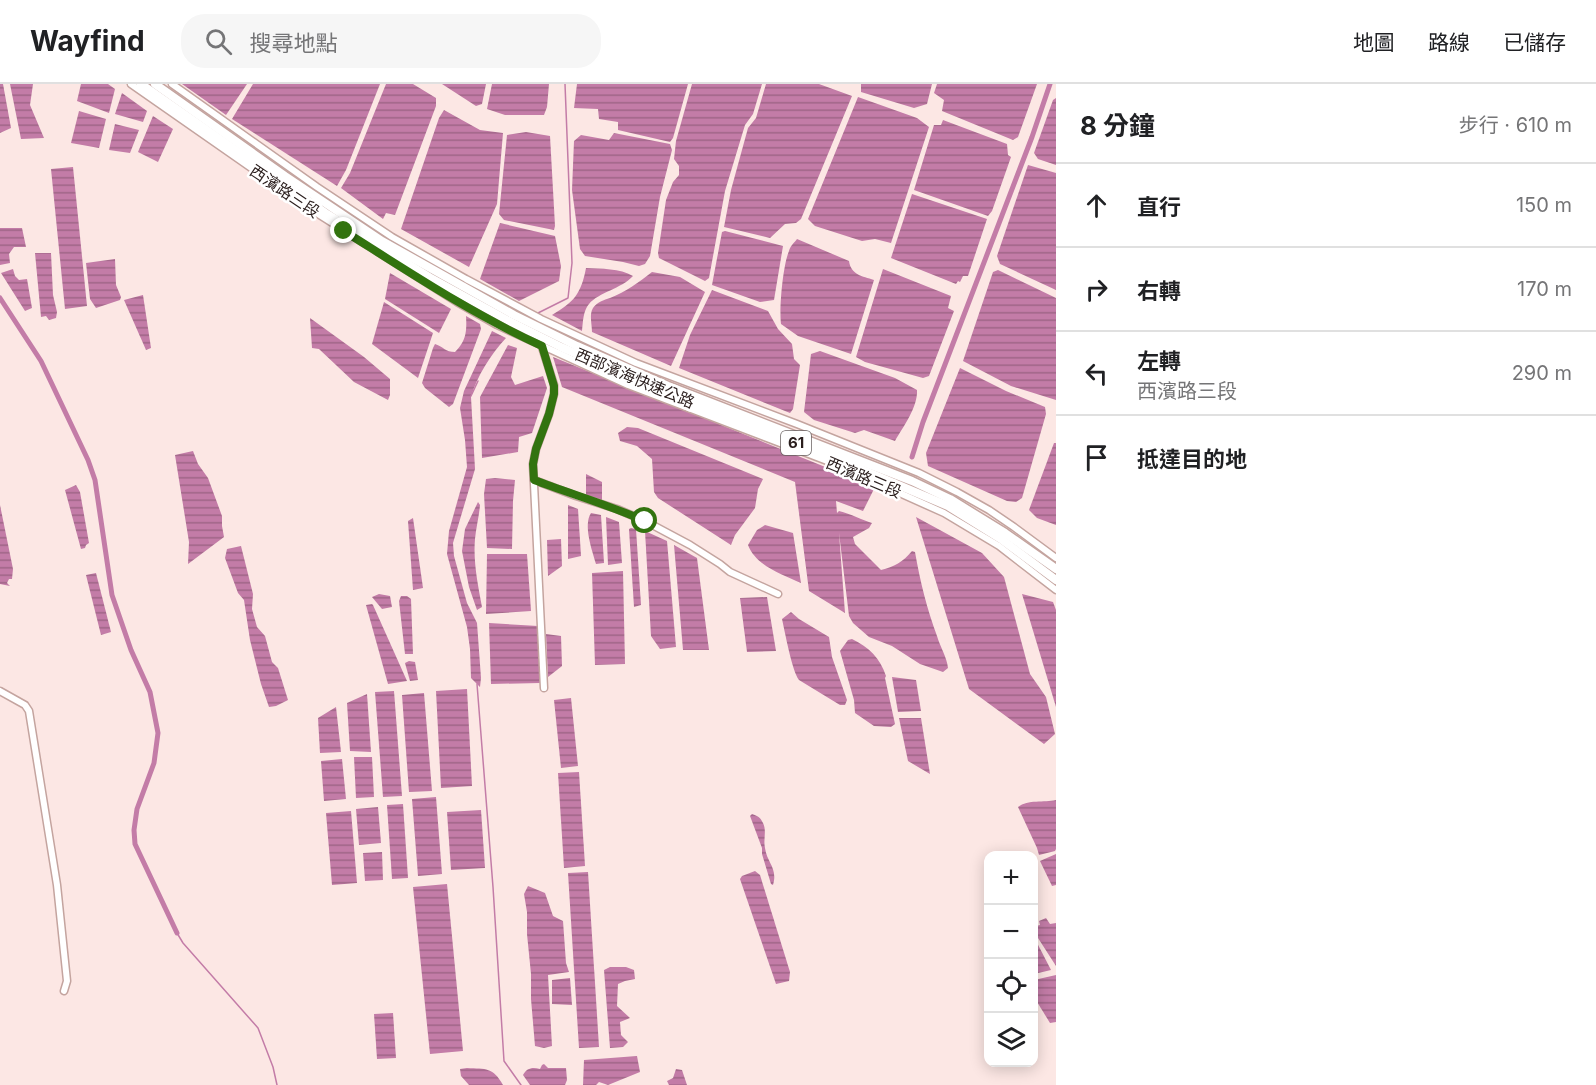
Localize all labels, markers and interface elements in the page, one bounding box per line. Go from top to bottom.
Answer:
search box [181,14,601,68]
text: Wayfind [30,24,145,58]
icon: search [202,25,235,58]
text: 搜尋地點 [250,30,338,56]
text: 地圖 [1353,30,1395,55]
text: 路線 [1428,30,1470,55]
text: 已儲存 [1503,30,1566,55]
text: 8 分鐘 [1080,110,1155,141]
text: 步行 · 610 m [1459,113,1572,137]
street label: 西濱路三段 [246,160,324,222]
icon: ahead [1080,189,1113,222]
text: 150 m [1516,193,1572,217]
text: 直行 [1137,194,1181,220]
route end [330,217,356,243]
icon: right [1080,273,1113,306]
text: 170 m [1517,277,1572,301]
text: 右轉 [1137,278,1181,304]
street label: 西部濱海快速公路 [572,344,698,412]
text: 左轉 [1137,348,1181,374]
icon: left [1080,357,1113,390]
text: 290 m [1512,361,1572,385]
text: 西濱路三段 [1137,379,1237,403]
road number: 61 [781,431,811,455]
icon: arrive [1080,441,1113,474]
text: 抵達目的地 [1137,446,1247,472]
street label: 西濱路三段 [823,452,905,502]
route start [631,507,657,533]
map controls [984,851,1038,1067]
button: + [984,851,1038,905]
button: − [984,905,1038,959]
button: locate [984,959,1038,1013]
button: layers [984,1013,1038,1067]

